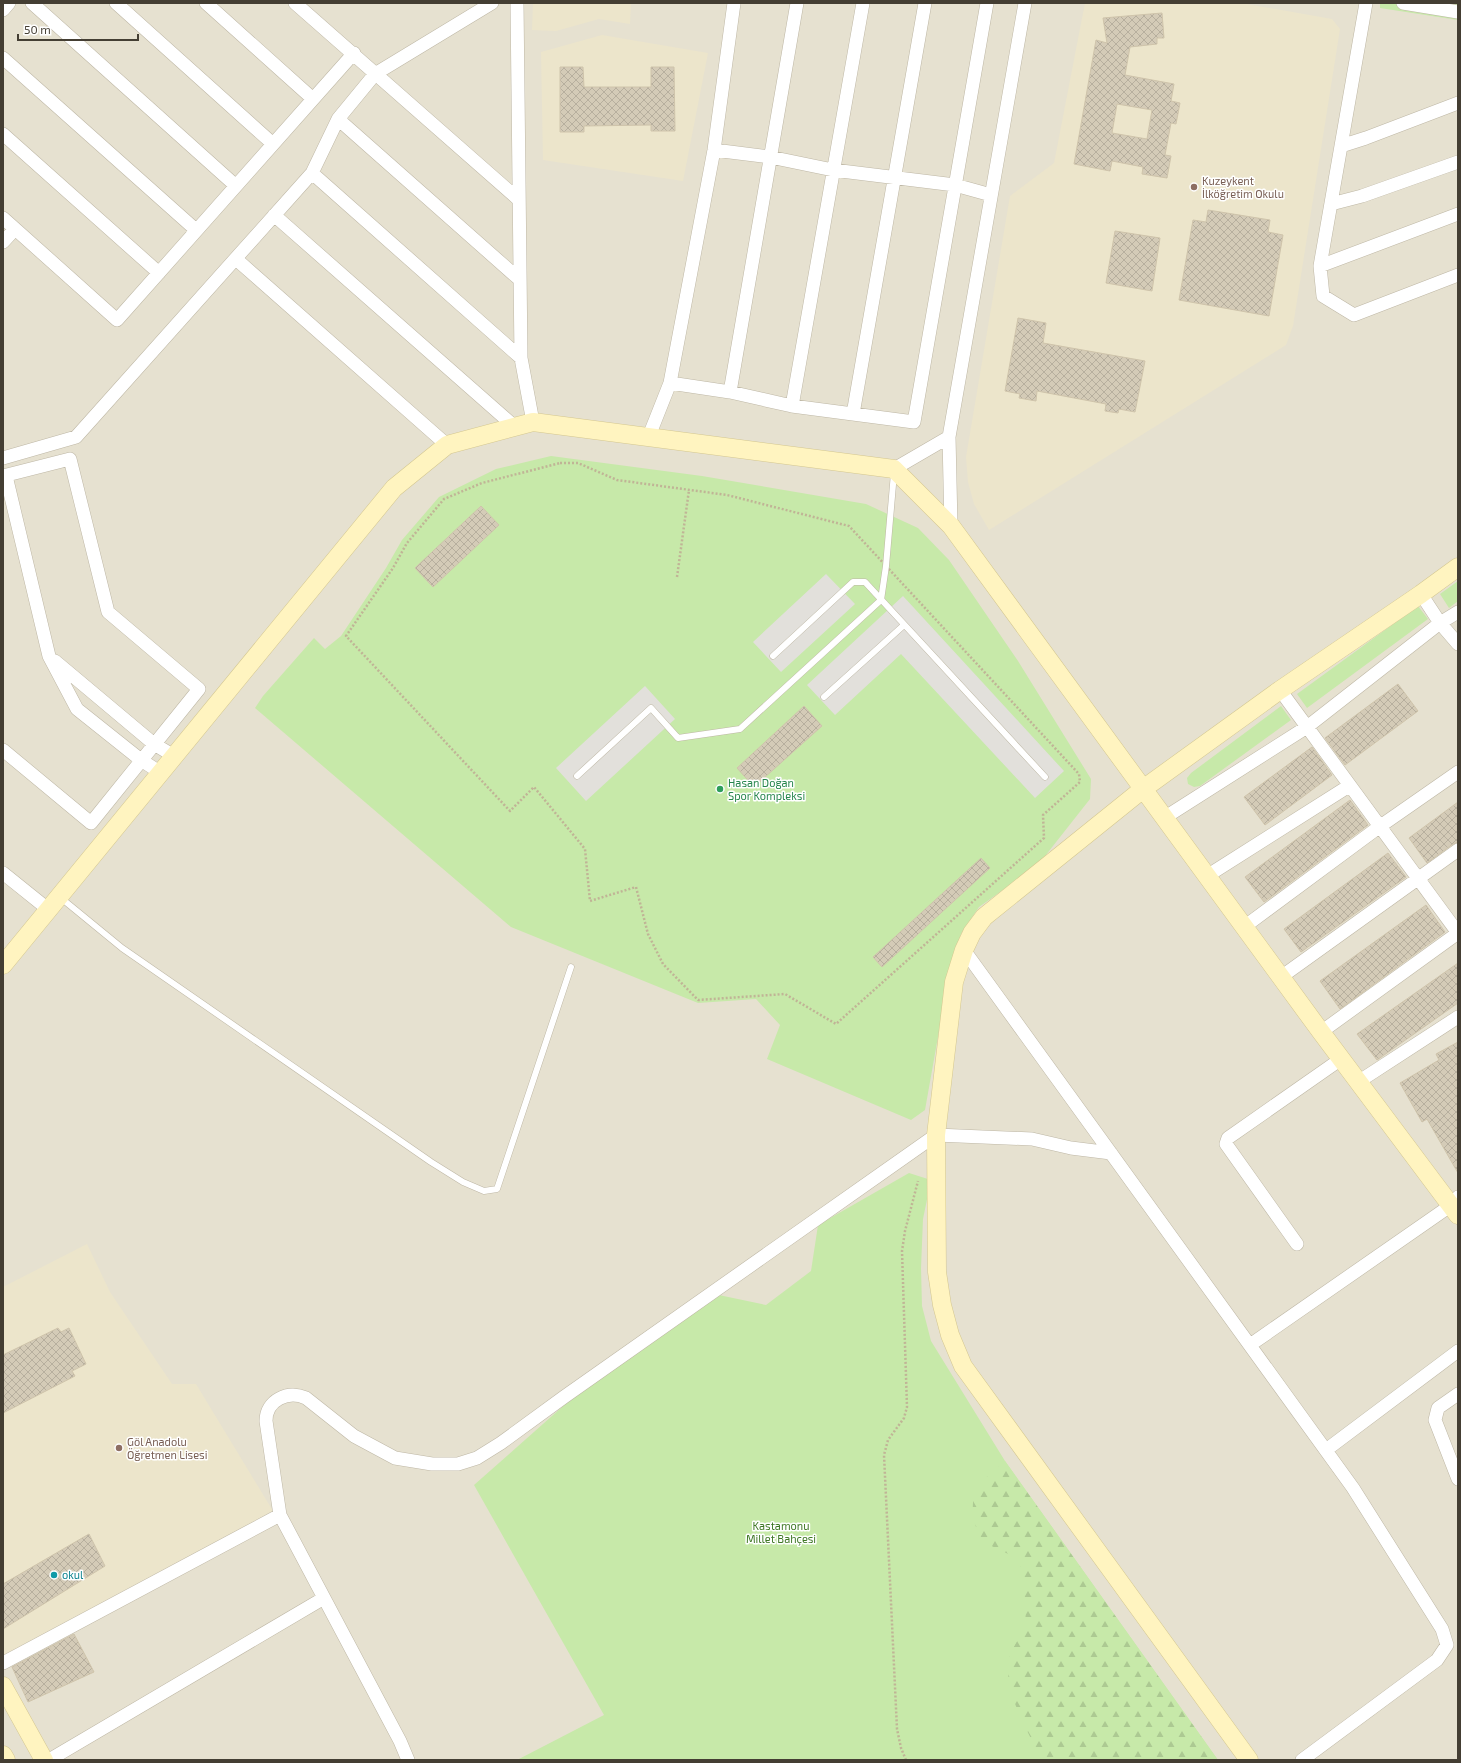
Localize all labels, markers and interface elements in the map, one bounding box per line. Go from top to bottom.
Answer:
scale bar [18,16,138,42]
text: 50 m [24,22,51,36]
place label: Kuzeykent İlköğretim Okulu [1202,174,1284,200]
marker: Kuzeykent İlköğretim Okulu [1189,182,1199,192]
place label: Hasan Doğan Spor Kompleksi [728,776,805,802]
marker: Hasan Doğan Spor Kompleksi [715,784,725,794]
place label: Göl Anadolu Öğretmen Lisesi [127,1435,207,1461]
marker: Göl Anadolu Öğretmen Lisesi [114,1443,124,1453]
park label: Kastamonu Millet Bahçesi [746,1519,816,1546]
place label: okul [62,1568,84,1581]
marker: okul [49,1570,59,1580]

